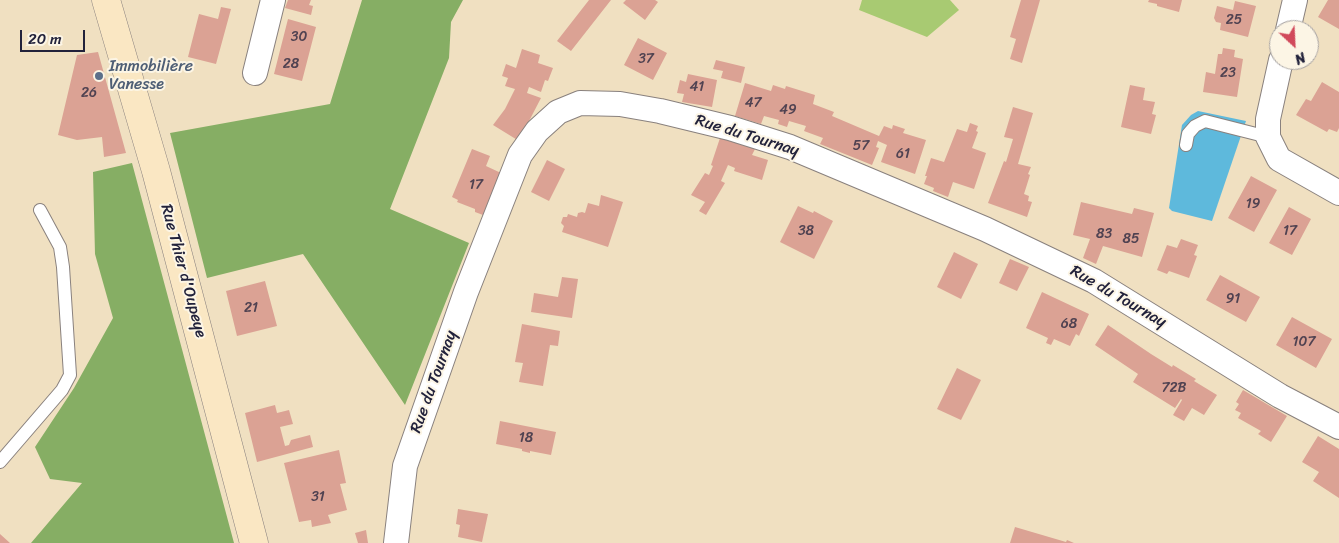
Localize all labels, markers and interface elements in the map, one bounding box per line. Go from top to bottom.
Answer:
house number: 25 [1226,12,1242,28]
scale bar [22,20,88,52]
north arrow [1269,20,1319,70]
text: 20 m [28,26,62,52]
house number: 30 [291,29,307,45]
text: N [1290,45,1310,72]
house number: 37 [638,51,654,67]
house number: 28 [283,56,299,72]
place label: Immobilière Vanesse [109,57,193,95]
house number: 23 [1220,65,1236,81]
marker: Immobilière Vanesse [93,70,105,82]
house number: 41 [690,79,704,95]
house number: 26 [81,85,97,101]
house number: 47 [745,95,761,111]
house number: 49 [779,102,797,118]
street label: Rue du Tournay [693,111,801,161]
house number: 57 [853,138,869,154]
house number: 61 [896,146,910,162]
house number: 17 [469,177,483,193]
house number: 19 [1246,196,1260,212]
street label: Rue Thier d'Oupeye [156,202,210,340]
house number: 38 [798,223,814,239]
house number: 17 [1283,223,1297,239]
house number: 83 [1096,226,1112,242]
house number: 85 [1123,231,1139,247]
street label: Rue du Tournay [1067,262,1169,332]
house number: 91 [1226,291,1240,307]
house number: 21 [244,300,258,316]
house number: 68 [1061,316,1077,332]
street label: Rue du Tournay [407,328,461,436]
house number: 107 [1293,334,1315,350]
house number: 72B [1162,380,1186,396]
house number: 18 [519,430,533,446]
house number: 31 [311,489,325,505]

